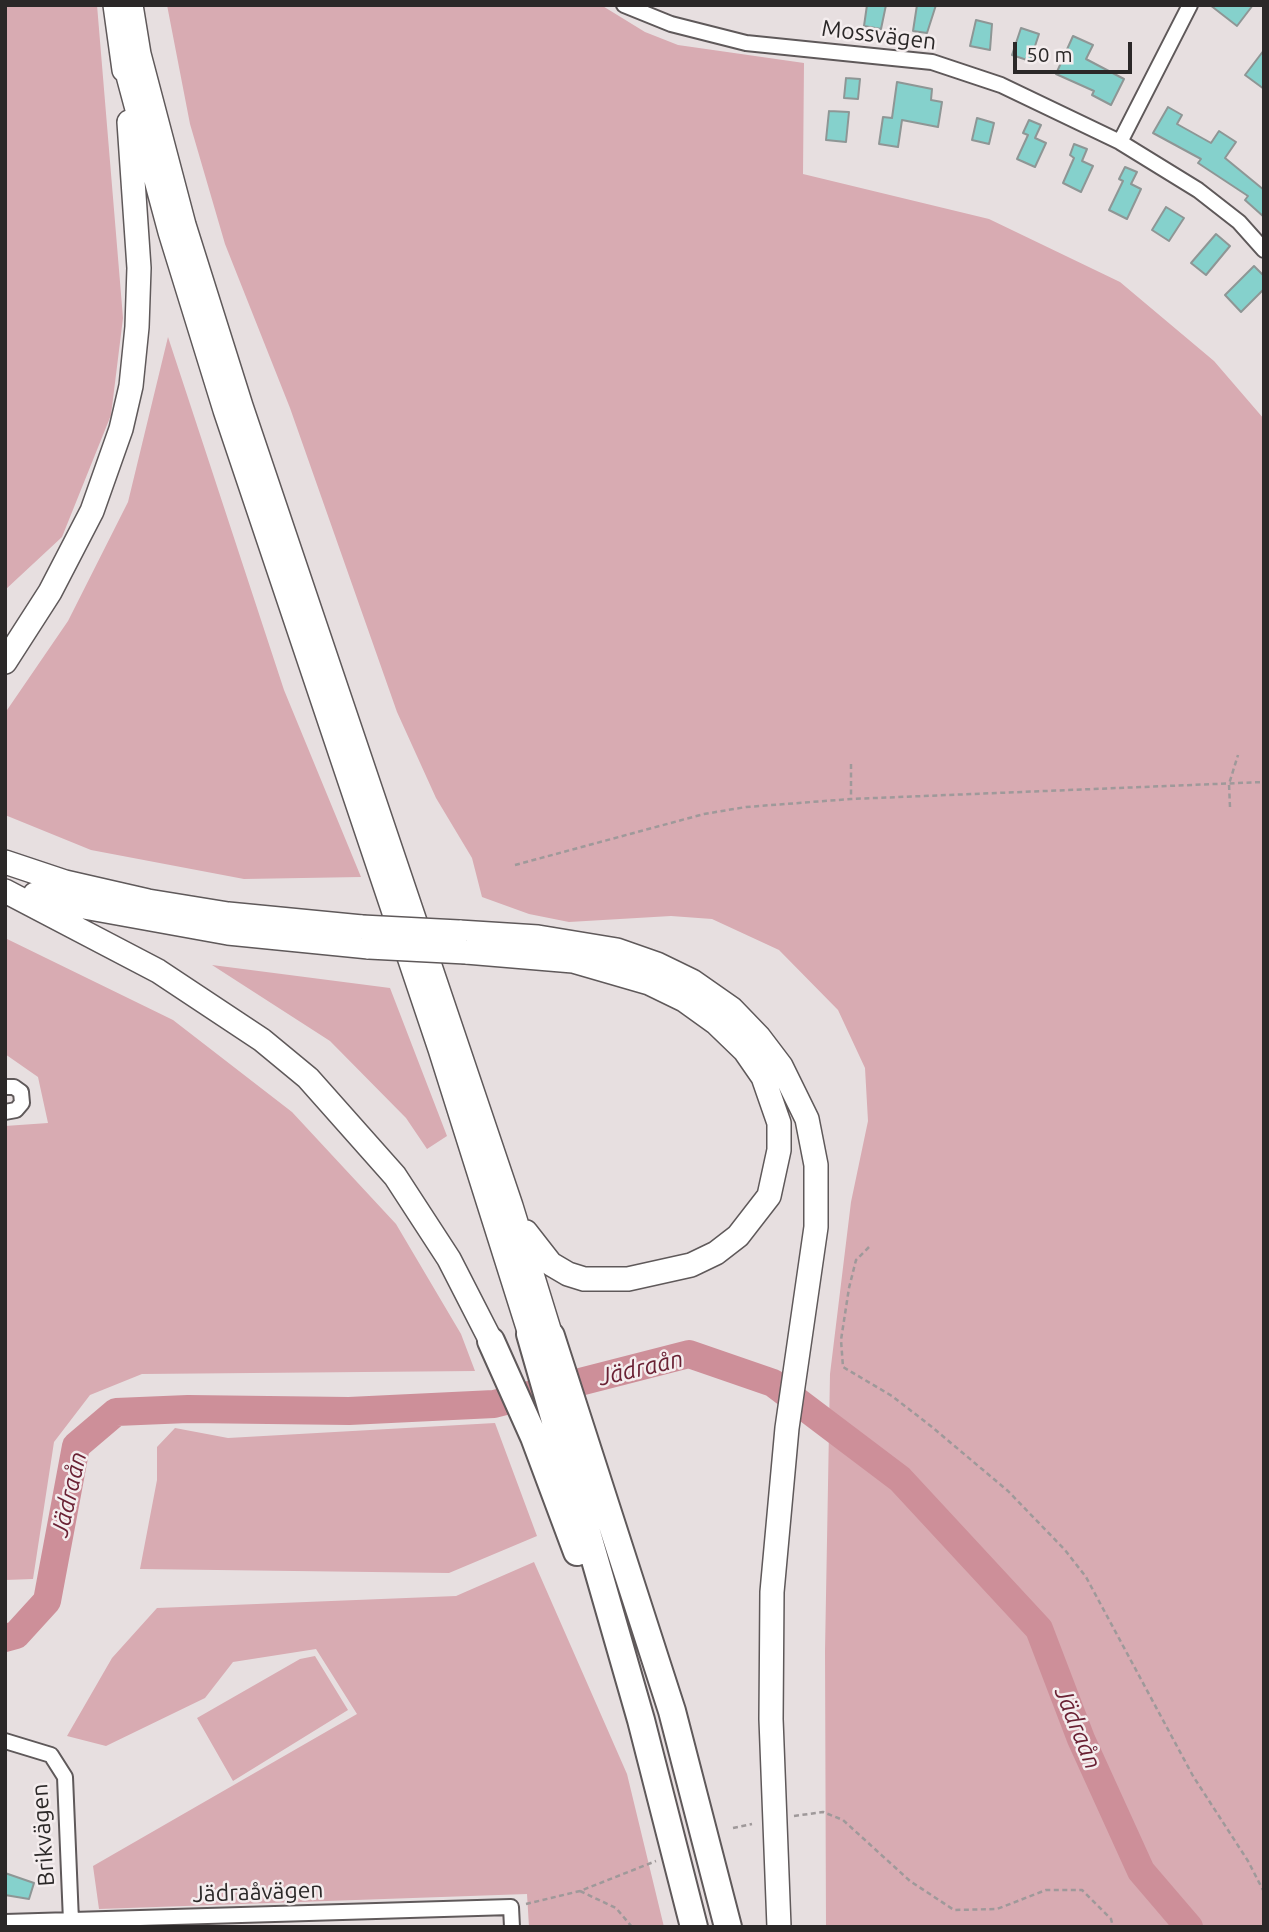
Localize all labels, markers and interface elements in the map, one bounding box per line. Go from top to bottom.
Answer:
street label: Mossvägen [820,14,938,56]
scale bar [1017,28,1136,72]
text: 50 m [1026,42,1073,66]
water label: Jädraån [596,1344,686,1392]
water label: Jädraån [45,1449,93,1539]
water label: Jädraån [1049,1683,1107,1773]
street label: Brikvägen [26,1783,60,1887]
street label: Jädraåvägen [192,1876,324,1908]

